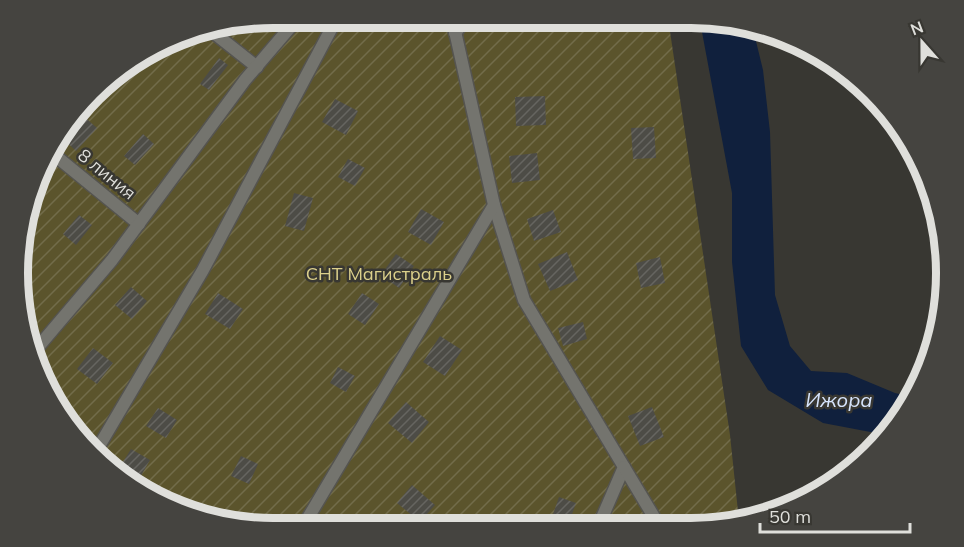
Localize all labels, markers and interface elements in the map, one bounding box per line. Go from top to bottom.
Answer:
north arrow [892,12,952,72]
text: N [907,16,926,39]
street label: 8 линия [73,144,141,204]
park label: СНТ Магистраль [306,262,452,285]
water label: Ижора [805,387,873,412]
scale bar [760,496,910,534]
text: 50 m [769,505,811,528]

